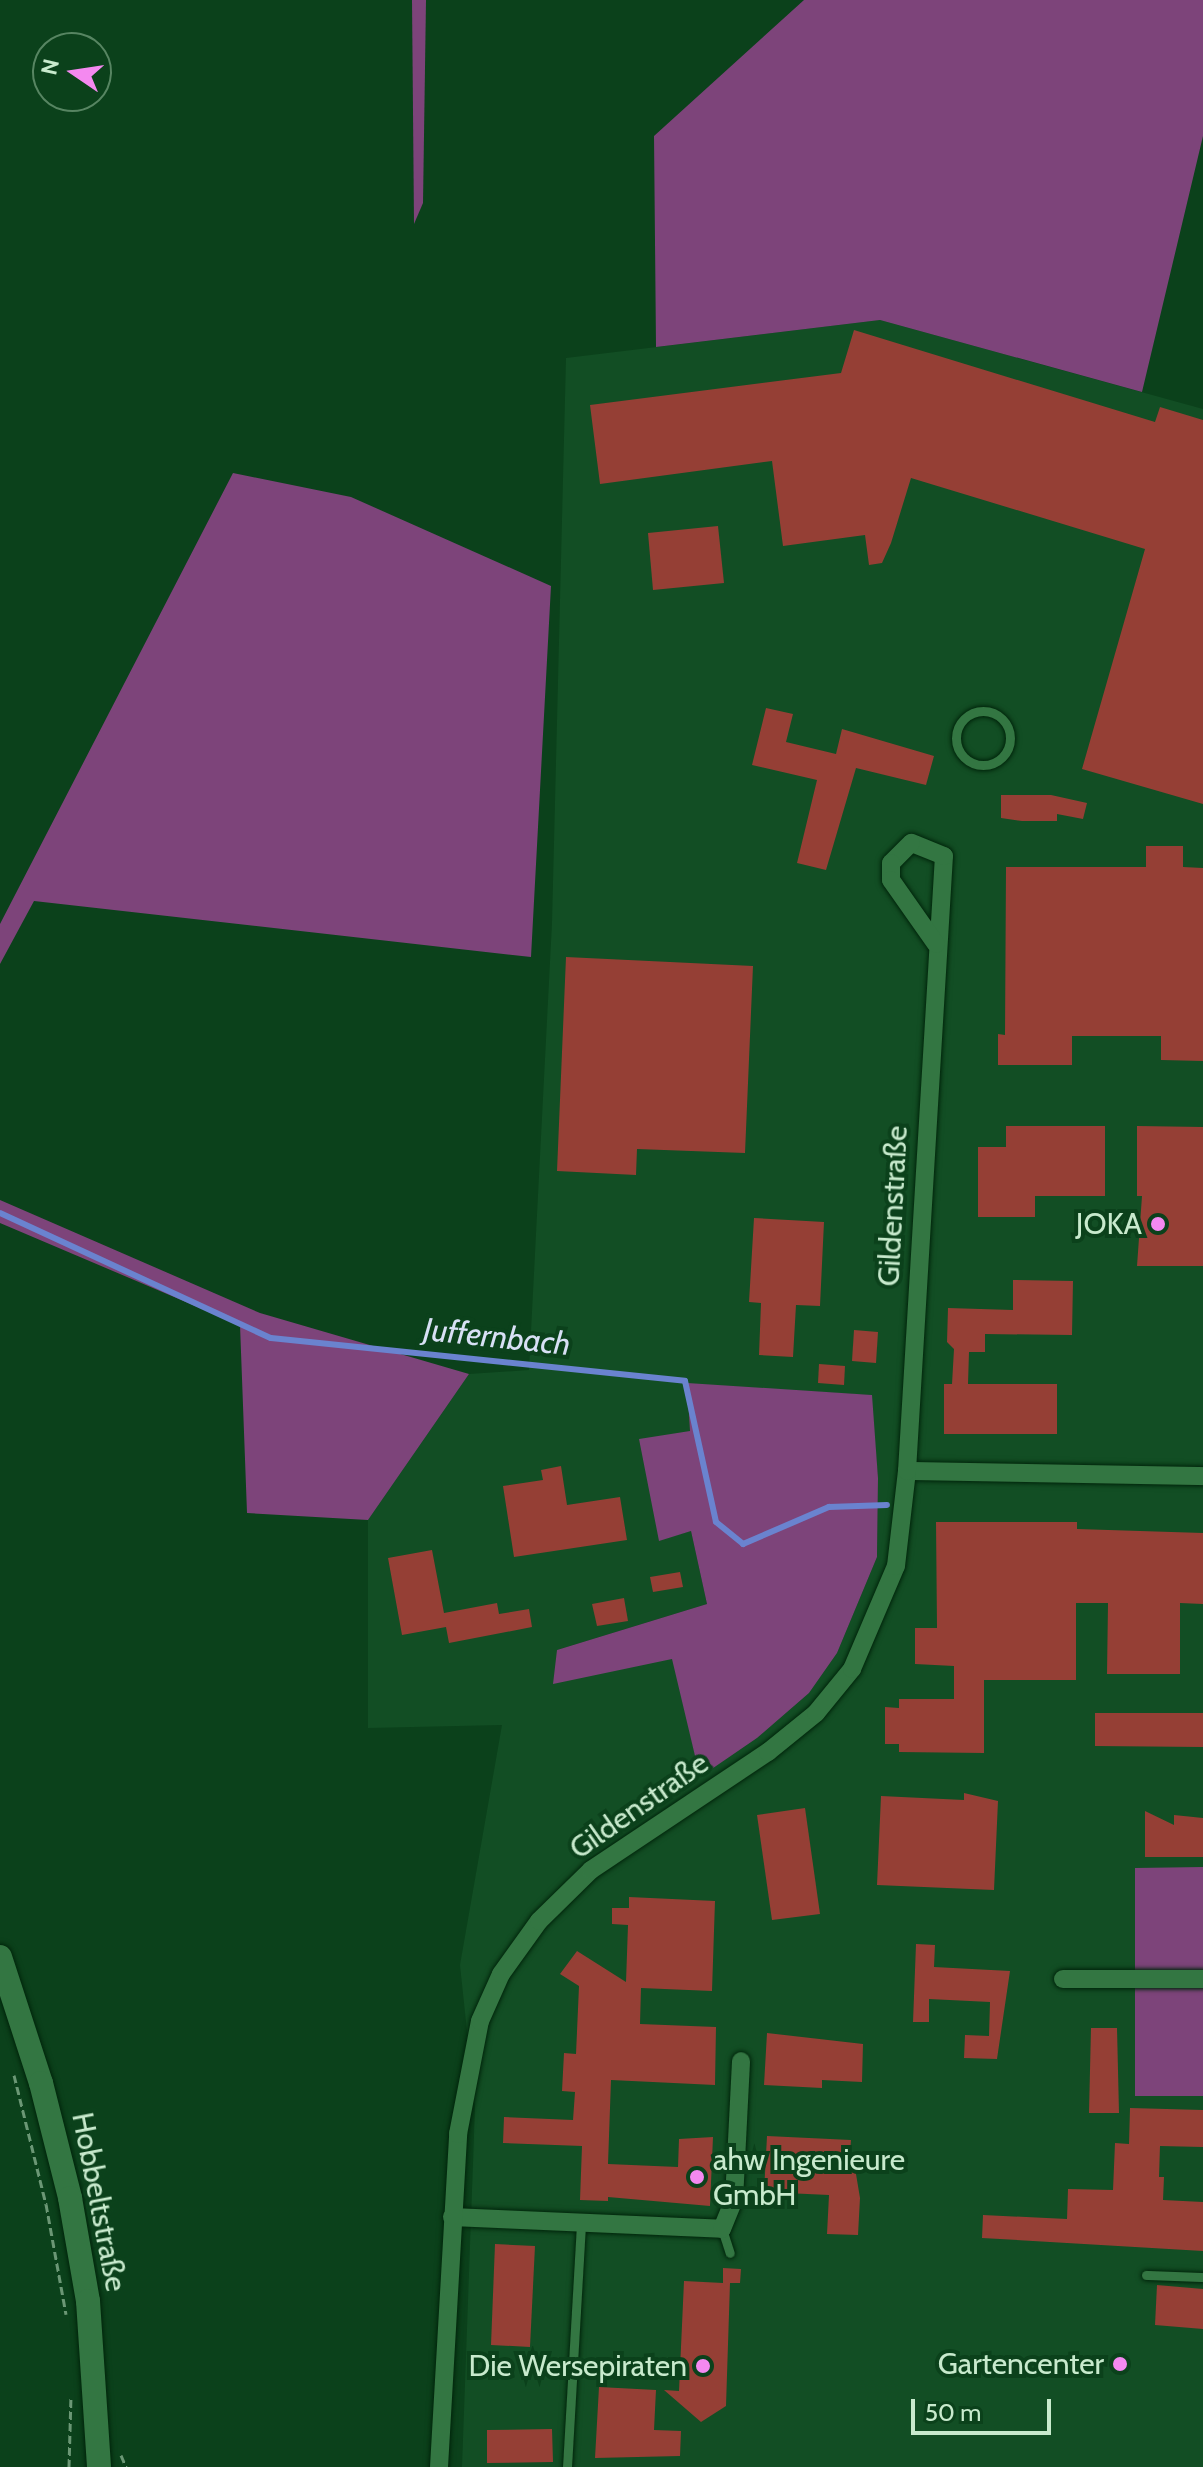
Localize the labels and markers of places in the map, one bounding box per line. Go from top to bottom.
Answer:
place label: JOKA [1076,1206,1142,1242]
marker: JOKA [1149,1215,1167,1233]
place label: ahw Ingenieure GmbH [713,2142,905,2212]
marker: ahw Ingenieure GmbH [688,2168,706,2186]
place label: Gartencenter [938,2346,1104,2382]
place label: Die Wersepiraten [469,2348,687,2384]
marker: Gartencenter [1111,2355,1129,2373]
marker: Die Wersepiraten [694,2357,712,2375]

